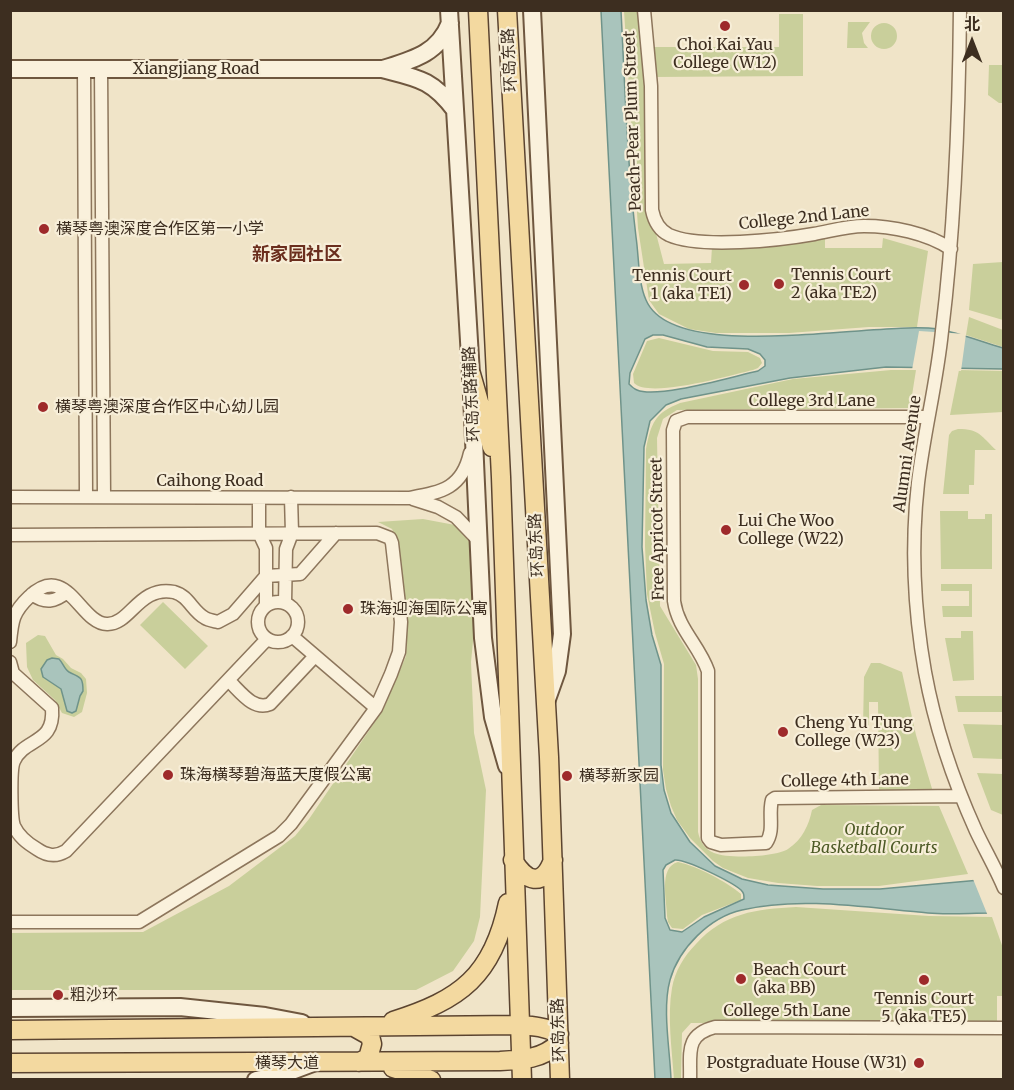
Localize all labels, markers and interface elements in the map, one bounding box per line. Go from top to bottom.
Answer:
north arrow [942,12,1002,72]
text: 北 [964,14,980,34]
marker: Choi Kai Yau College (W12) [718,19,732,33]
street label: 环岛东路 [499,28,521,92]
street label: Peach-Pear Plum Street [620,30,646,212]
place label: Choi Kai Yau College (W12) [673,35,777,73]
street label: Xiangjiang Road [133,59,259,79]
street label: College 2nd Lane [738,202,870,234]
place label: 横琴粤澳深度合作区第一小学 [56,219,264,239]
marker: 横琴粤澳深度合作区第一小学 [37,222,51,236]
district label: 新家园社区 [252,244,342,266]
place label: Tennis Court 2 (aka TE2) [791,265,891,303]
place label: Tennis Court 1 (aka TE1) [632,266,732,304]
marker: Tennis Court 2 (aka TE2) [772,277,786,291]
marker: Tennis Court 1 (aka TE1) [737,278,751,292]
street label: 环岛东路辅路 [460,346,484,442]
street label: College 3rd Lane [749,391,875,411]
street label: Alumni Avenue [890,394,926,514]
place label: 横琴粤澳深度合作区中心幼儿园 [55,397,279,417]
marker: 横琴粤澳深度合作区中心幼儿园 [36,400,50,414]
street label: Free Apricot Street [647,457,669,601]
street label: Caihong Road [157,471,263,491]
place label: Lui Che Woo College (W22) [738,511,844,549]
street label: 环岛东路 [526,513,548,577]
marker: Lui Che Woo College (W22) [719,523,733,537]
place label: 珠海迎海国际公寓 [360,599,488,619]
marker: 珠海迎海国际公寓 [341,602,355,616]
place label: Cheng Yu Tung College (W23) [795,713,913,751]
marker: Cheng Yu Tung College (W23) [776,725,790,739]
place label: 珠海横琴碧海蓝天度假公寓 [180,765,372,785]
place label: 横琴新家园 [579,766,659,786]
marker: 珠海横琴碧海蓝天度假公寓 [161,768,175,782]
marker: 横琴新家园 [560,769,574,783]
street label: College 4th Lane [781,770,909,792]
park label: Outdoor Basketball Courts [811,820,937,858]
place label: Beach Court (aka BB) [753,960,846,998]
marker: Beach Court (aka BB) [734,972,748,986]
marker: Tennis Court 5 (aka TE5) [917,973,931,987]
place label: 粗沙环 [70,985,118,1005]
marker: 粗沙环 [51,988,65,1002]
place label: Tennis Court 5 (aka TE5) [874,989,974,1027]
street label: 环岛东路 [548,998,570,1062]
street label: College 5th Lane [724,1001,850,1021]
street label: 横琴大道 [255,1053,319,1073]
place label: Postgraduate House (W31) [707,1053,907,1073]
marker: Postgraduate House (W31) [912,1056,926,1070]

